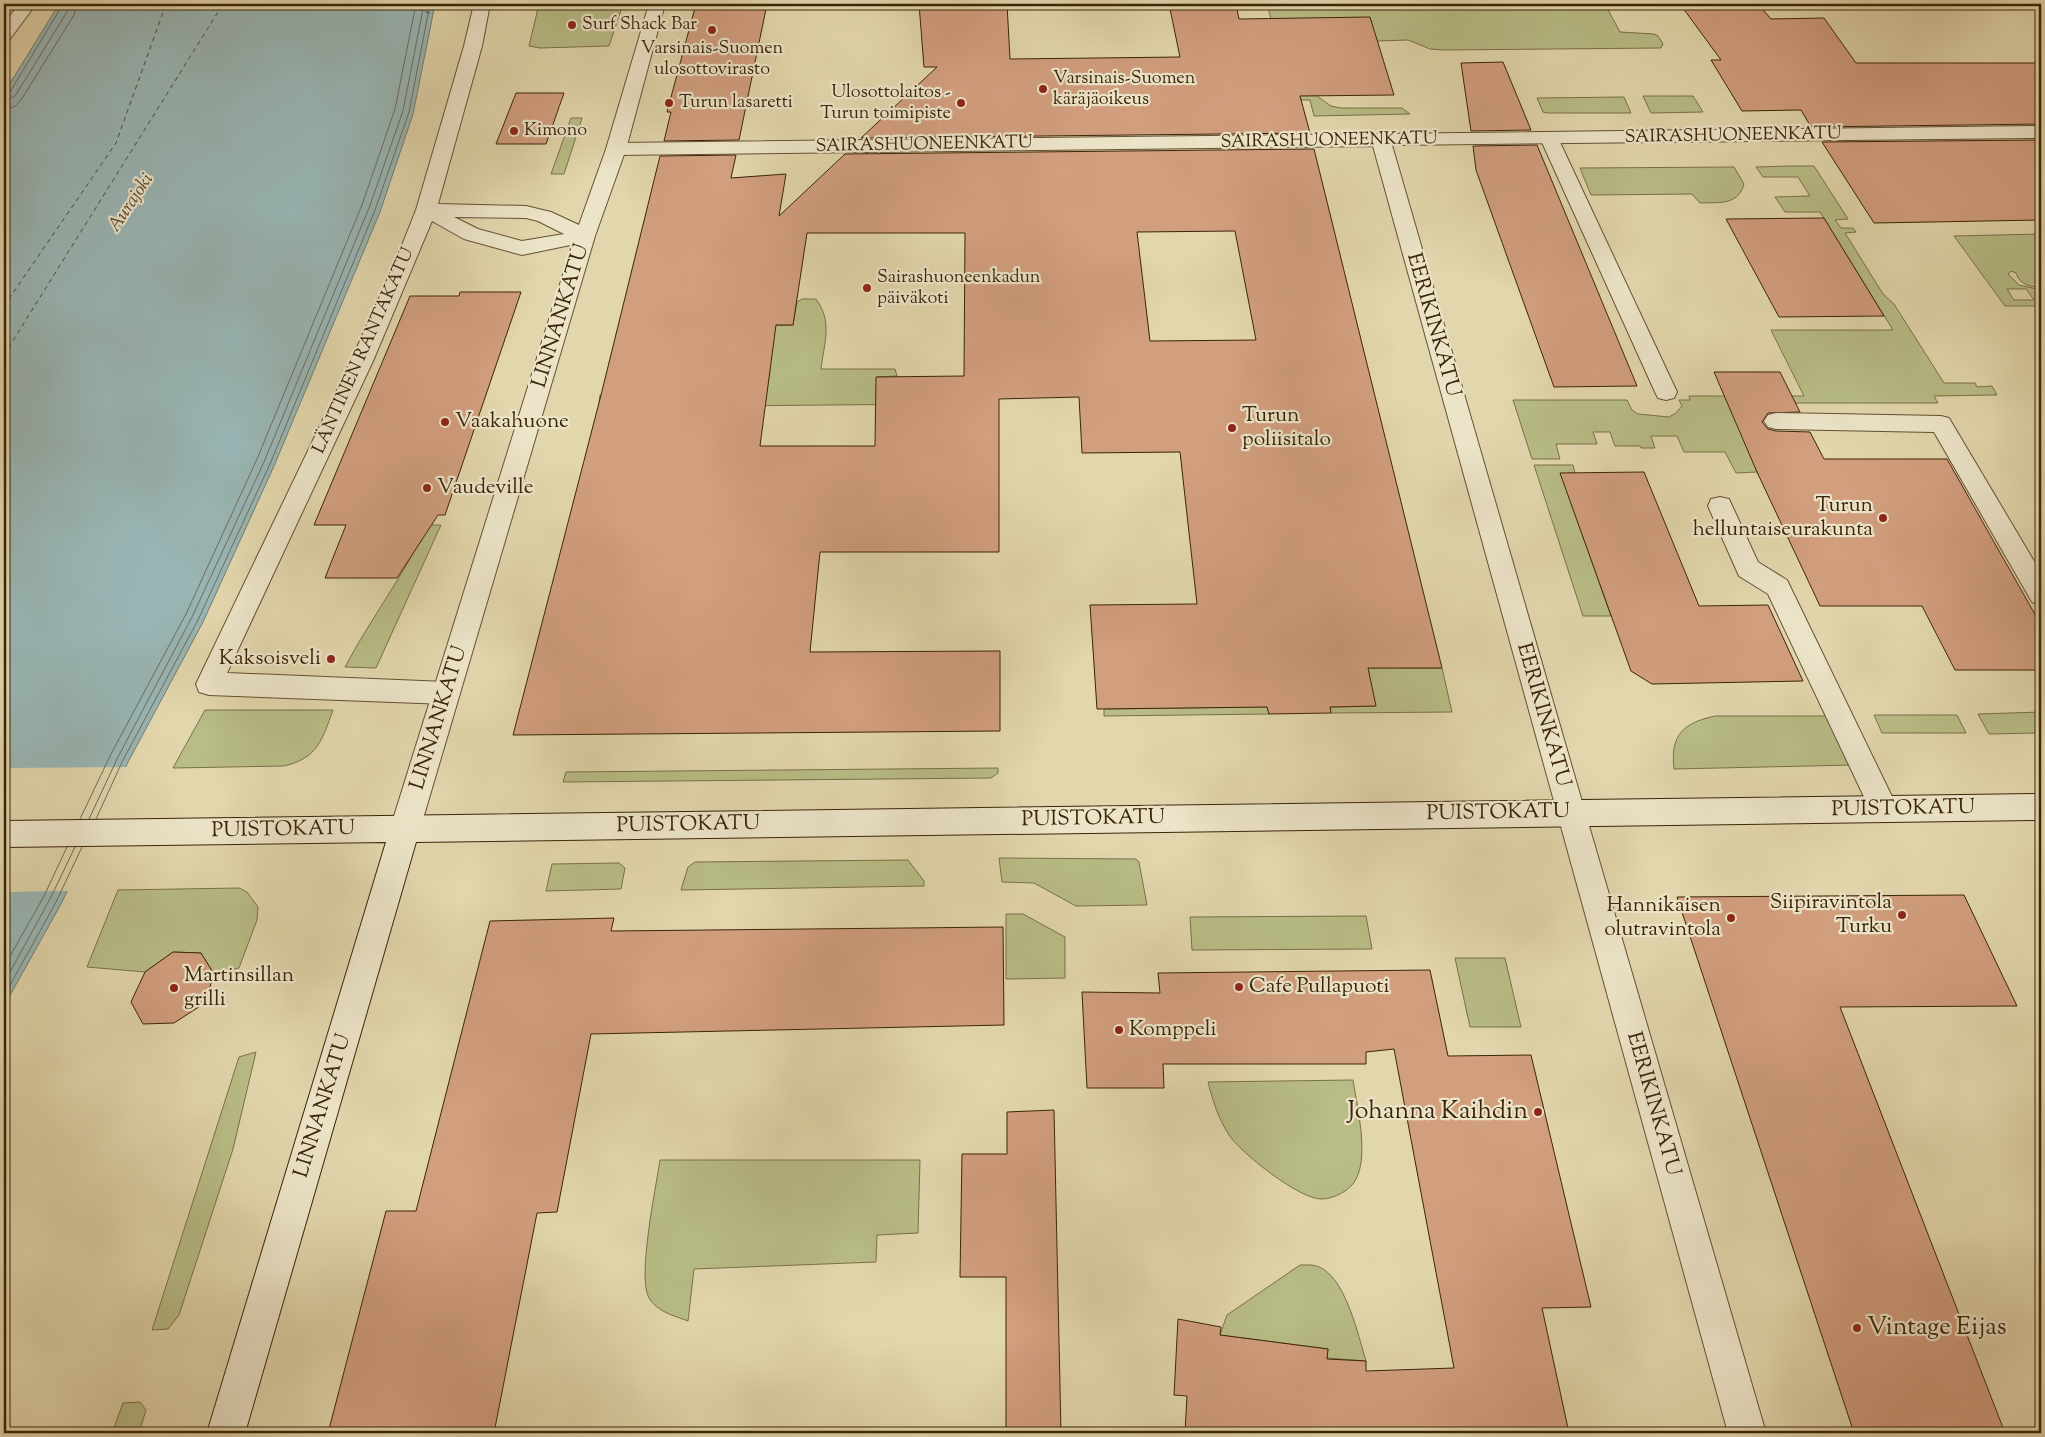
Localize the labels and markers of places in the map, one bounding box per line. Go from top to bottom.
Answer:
place label: Surf Shack Bar [582,12,697,38]
marker: Surf Shack Bar [566,19,578,31]
marker: Varsinais-Suomen ulosottovirasto [706,24,718,36]
place label: Varsinais-Suomen ulosottovirasto [641,36,784,83]
place label: Varsinais-Suomen käräjäoikeus [1053,66,1196,113]
place label: Ulosottolaitos - Turun toimipiste [820,80,951,127]
marker: Varsinais-Suomen käräjäoikeus [1037,83,1049,95]
place label: Turun lasaretti [679,90,793,116]
marker: Turun lasaretti [663,97,675,109]
marker: Ulosottolaitos - Turun toimipiste [955,97,967,109]
place label: Kimono [524,118,587,144]
marker: Kimono [508,125,520,137]
place label: Sairashuoneenkadun päiväkoti [877,265,1041,312]
marker: Sairashuoneenkadun päiväkoti [861,282,873,294]
place label: Turun poliisitalo [1242,401,1331,455]
place label: Vaakahuone [455,407,569,437]
marker: Vaakahuone [439,416,451,428]
marker: Turun poliisitalo [1226,422,1238,434]
place label: Vaudeville [437,473,534,503]
marker: Vaudeville [421,482,433,494]
place label: Turun helluntaiseurakunta [1693,491,1873,545]
marker: Turun helluntaiseurakunta [1877,512,1889,524]
place label: Kaksoisveli [219,644,321,674]
marker: Kaksoisveli [325,653,337,665]
place label: Siipiravintola Turku [1770,888,1892,942]
place label: Hannikaisen olutravintola [1604,891,1721,945]
marker: Siipiravintola Turku [1896,909,1908,921]
marker: Hannikaisen olutravintola [1725,912,1737,924]
place label: Martinsillan grilli [184,961,294,1015]
place label: Cafe Pullapuoti [1249,972,1390,1002]
marker: Cafe Pullapuoti [1233,981,1245,993]
marker: Martinsillan grilli [168,982,180,994]
place label: Komppeli [1129,1015,1217,1045]
marker: Komppeli [1113,1024,1125,1036]
place label: Johanna Kaihdin [1345,1094,1528,1130]
marker: Johanna Kaihdin [1532,1106,1544,1118]
place label: Vintage Eijas [1867,1310,2007,1346]
marker: Vintage Eijas [1851,1322,1863,1334]

